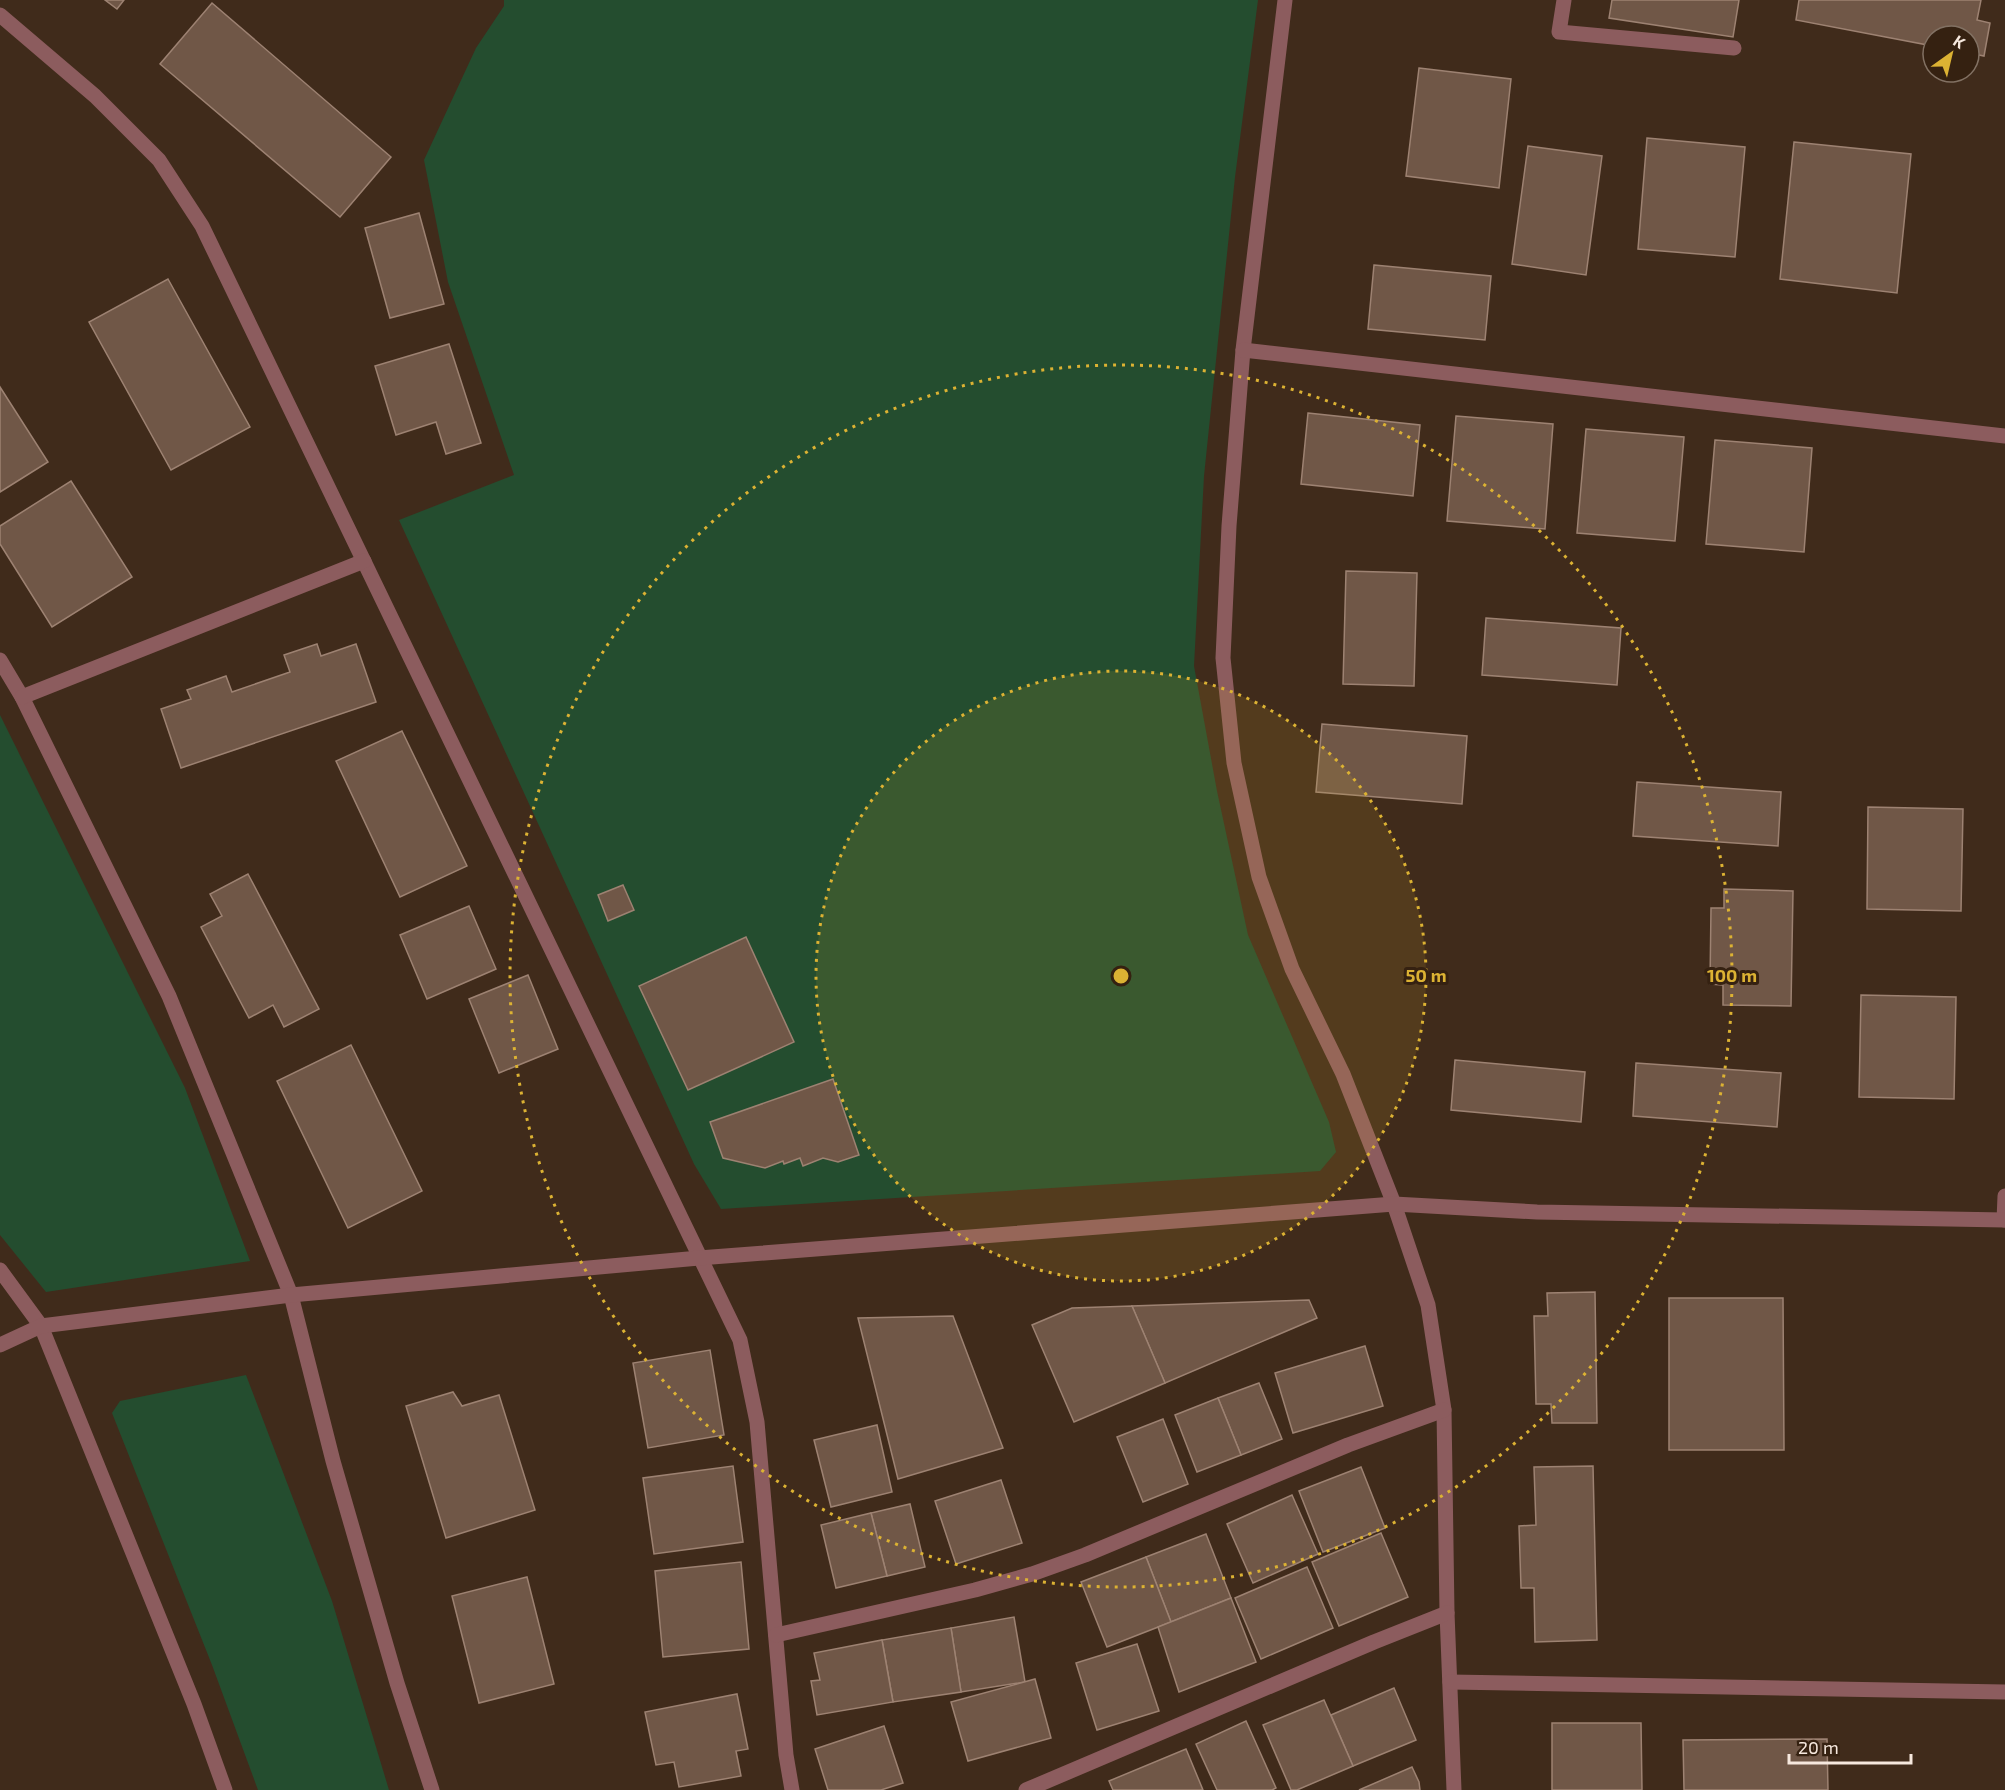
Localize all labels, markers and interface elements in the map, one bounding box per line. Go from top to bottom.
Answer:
north arrow [1921,24,1981,84]
text: K [1950,30,1970,52]
text: 50 m [1405,964,1447,986]
text: 100 m [1707,964,1757,986]
centre of rings [1111,966,1131,986]
scale bar [1789,1727,1910,1765]
text: 20 m [1798,1736,1839,1758]

